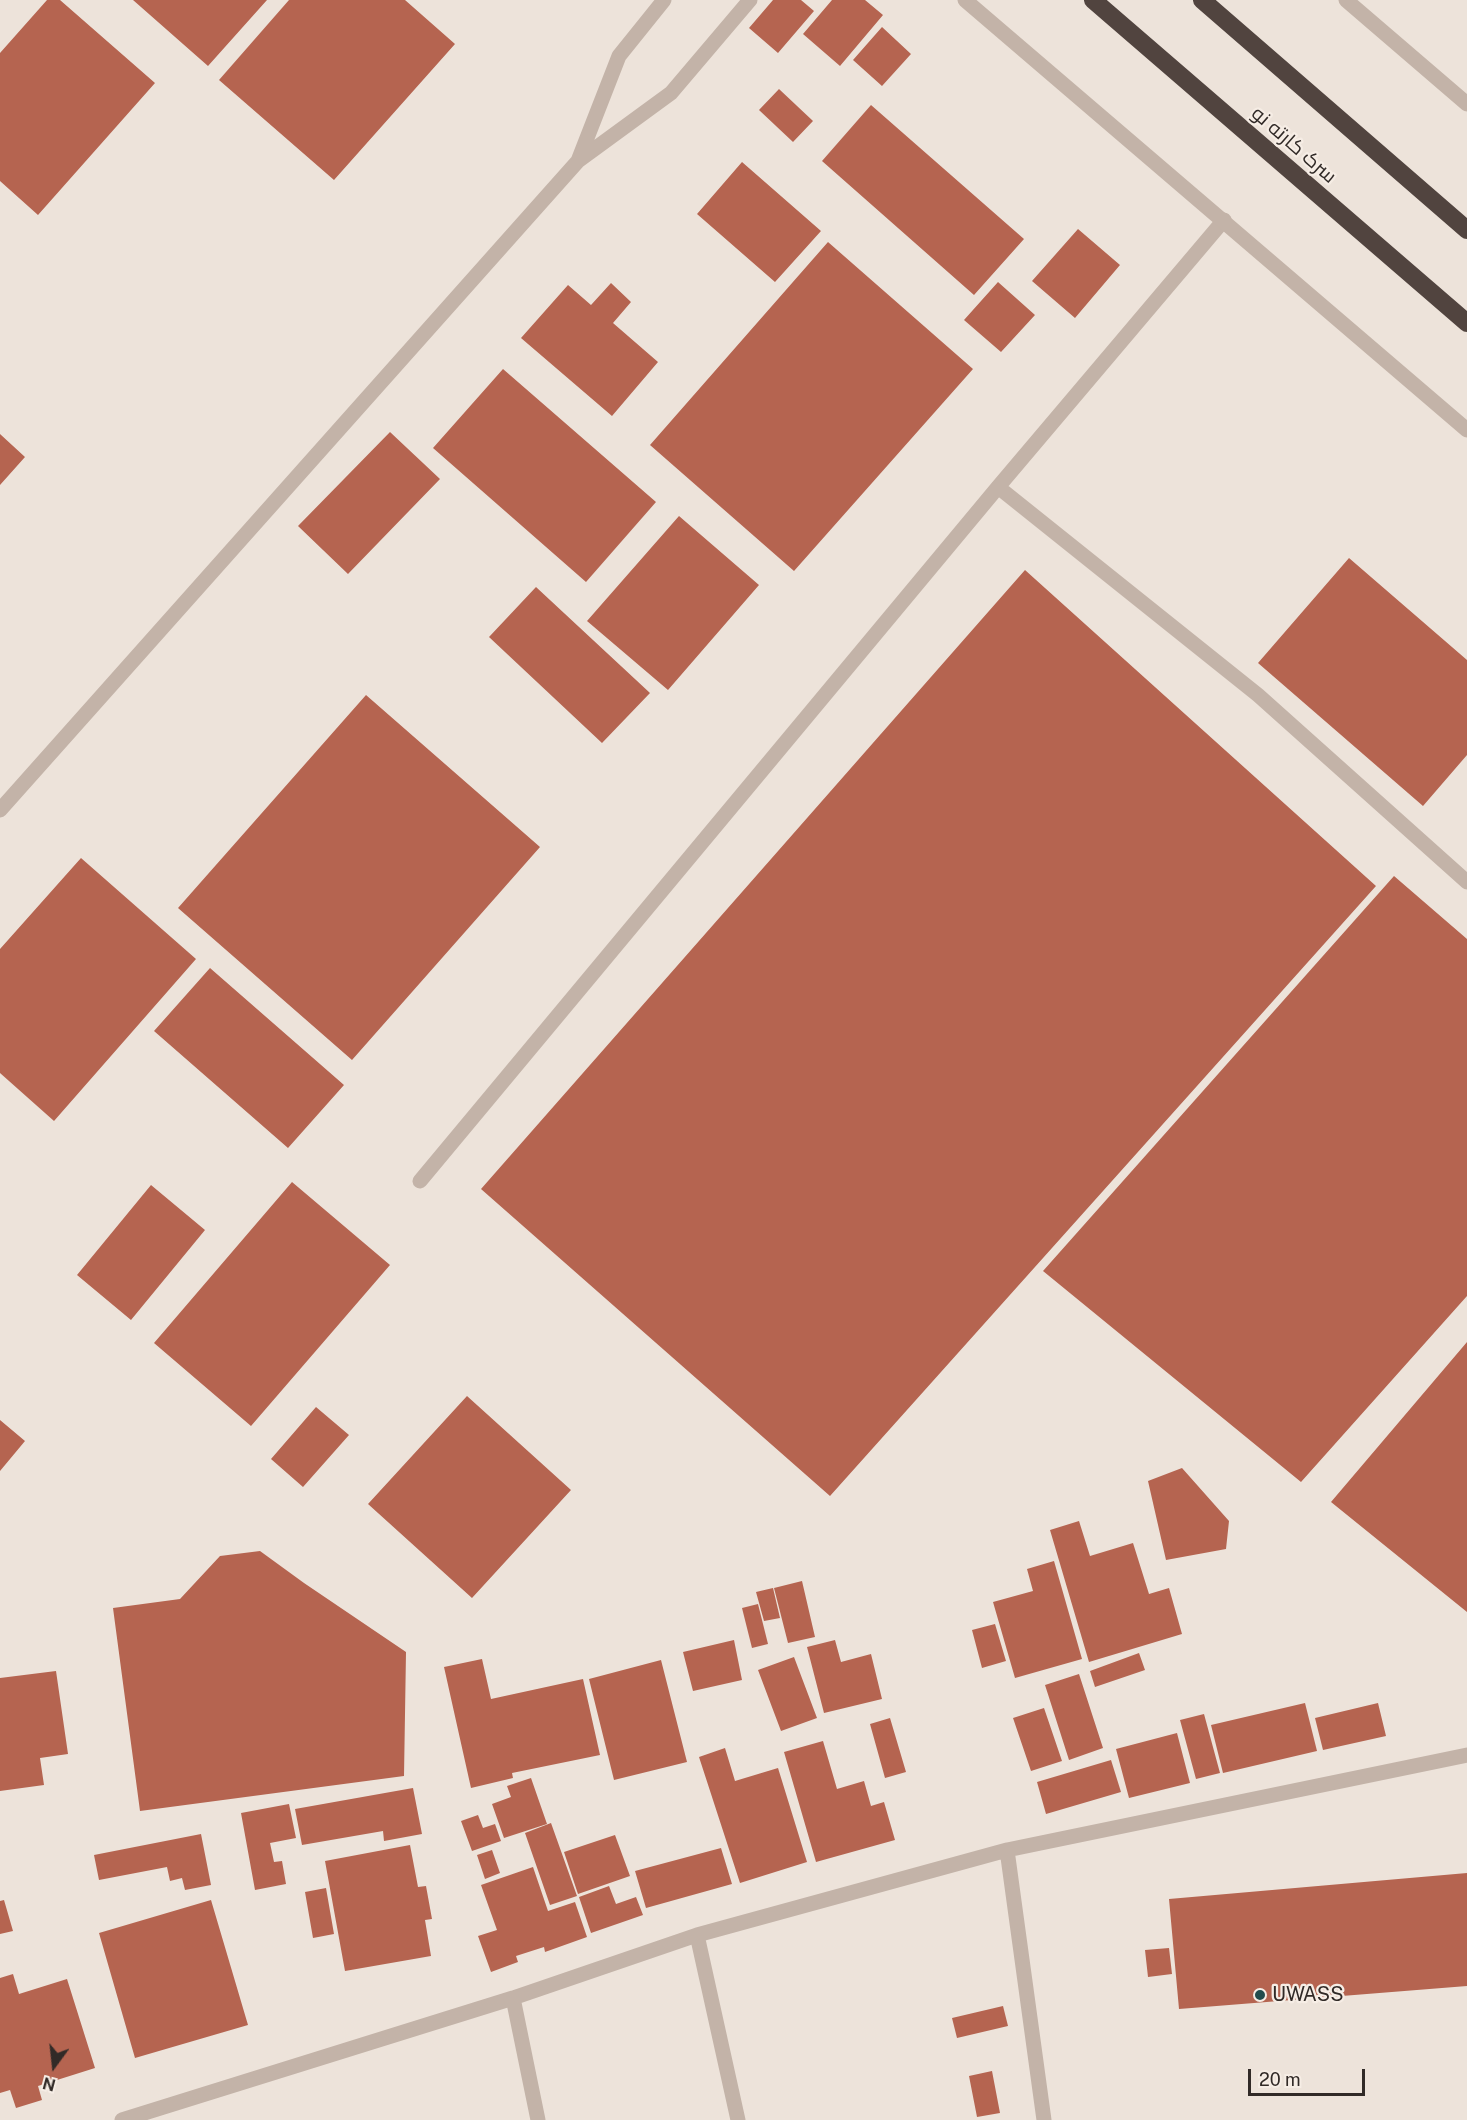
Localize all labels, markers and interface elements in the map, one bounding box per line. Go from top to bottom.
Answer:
street label: سرک کارته نو [1246,101,1342,189]
place label: UWASS [1272,1983,1344,2007]
marker: UWASS [1253,1988,1267,2002]
north arrow [24,2036,84,2096]
scale bar [1251,2057,1368,2095]
text: 20 m [1259,2069,1301,2090]
text: N [41,2073,58,2095]

